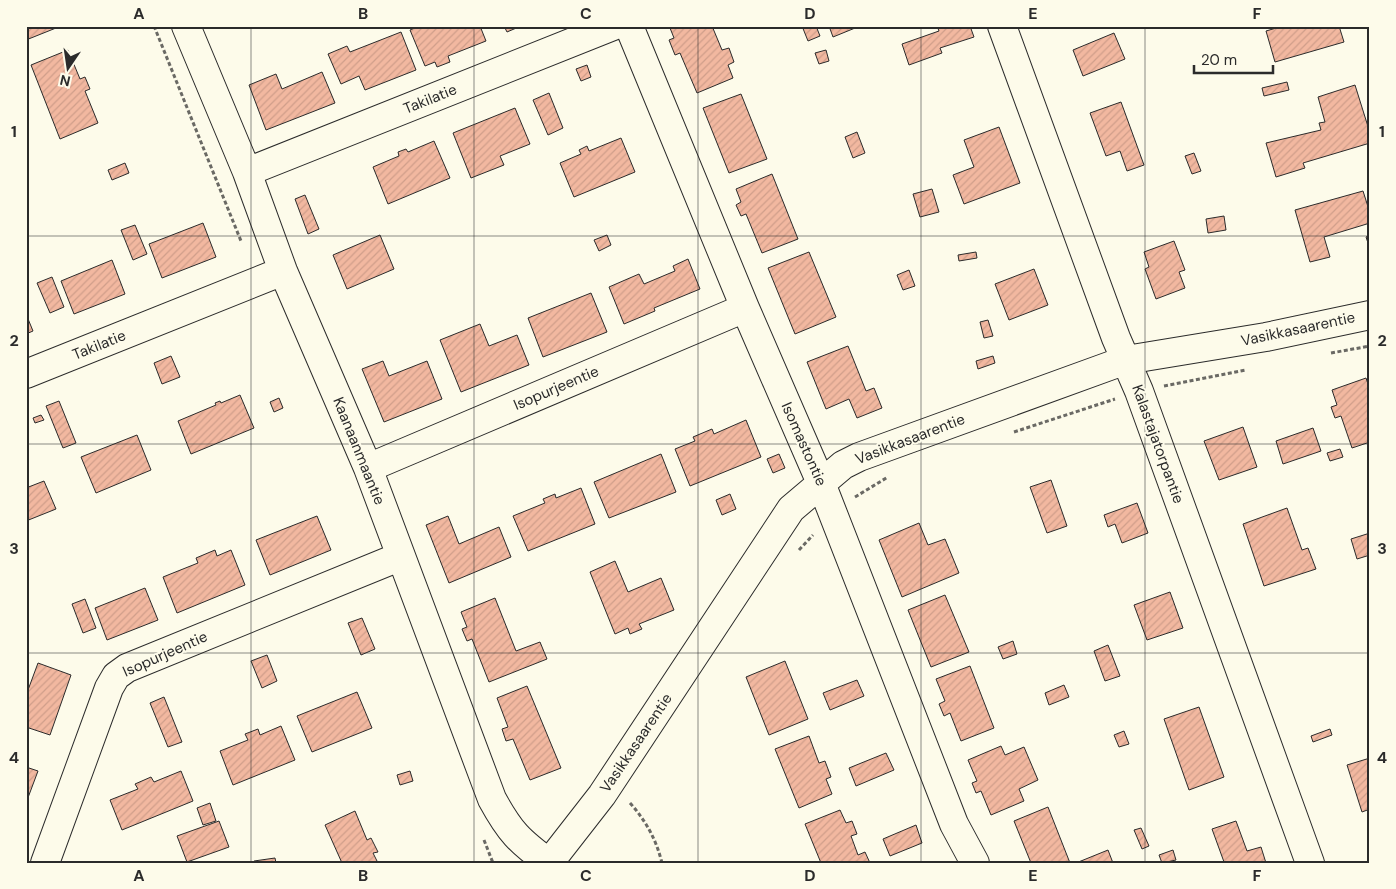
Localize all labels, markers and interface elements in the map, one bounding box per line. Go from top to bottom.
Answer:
text: A [133,3,145,24]
text: B [358,3,368,24]
text: C [580,3,592,24]
text: D [804,3,816,24]
text: E [1028,3,1038,24]
text: F [1253,3,1262,24]
north arrow [42,42,92,92]
scale bar [1194,42,1272,74]
text: 20 m [1201,50,1237,70]
text: N [58,71,72,91]
street label: Takilatie [400,79,460,119]
text: 1 [11,121,17,142]
text: 1 [1379,121,1385,142]
street label: Vasikkasaarentie [1239,307,1357,351]
street label: Takilatie [69,325,129,365]
text: 2 [9,330,19,351]
text: 2 [1377,330,1387,351]
street label: Isopurjeentie [510,361,602,415]
street label: Kalastajatorpantie [1127,382,1189,506]
street label: Kaanaanmaantie [328,394,390,508]
street label: Isomastontie [777,399,831,489]
street label: Vasikkasaarentie [852,409,968,469]
text: 3 [9,538,19,559]
text: 3 [1377,538,1387,559]
street label: Isopurjeentie [119,626,211,682]
street label: Vasikkasaarentie [595,689,677,797]
text: 4 [9,747,19,768]
text: 4 [1377,747,1387,768]
text: A [133,865,145,886]
text: B [358,865,368,886]
text: C [580,865,592,886]
text: D [804,865,816,886]
text: E [1028,865,1038,886]
text: F [1253,865,1262,886]

